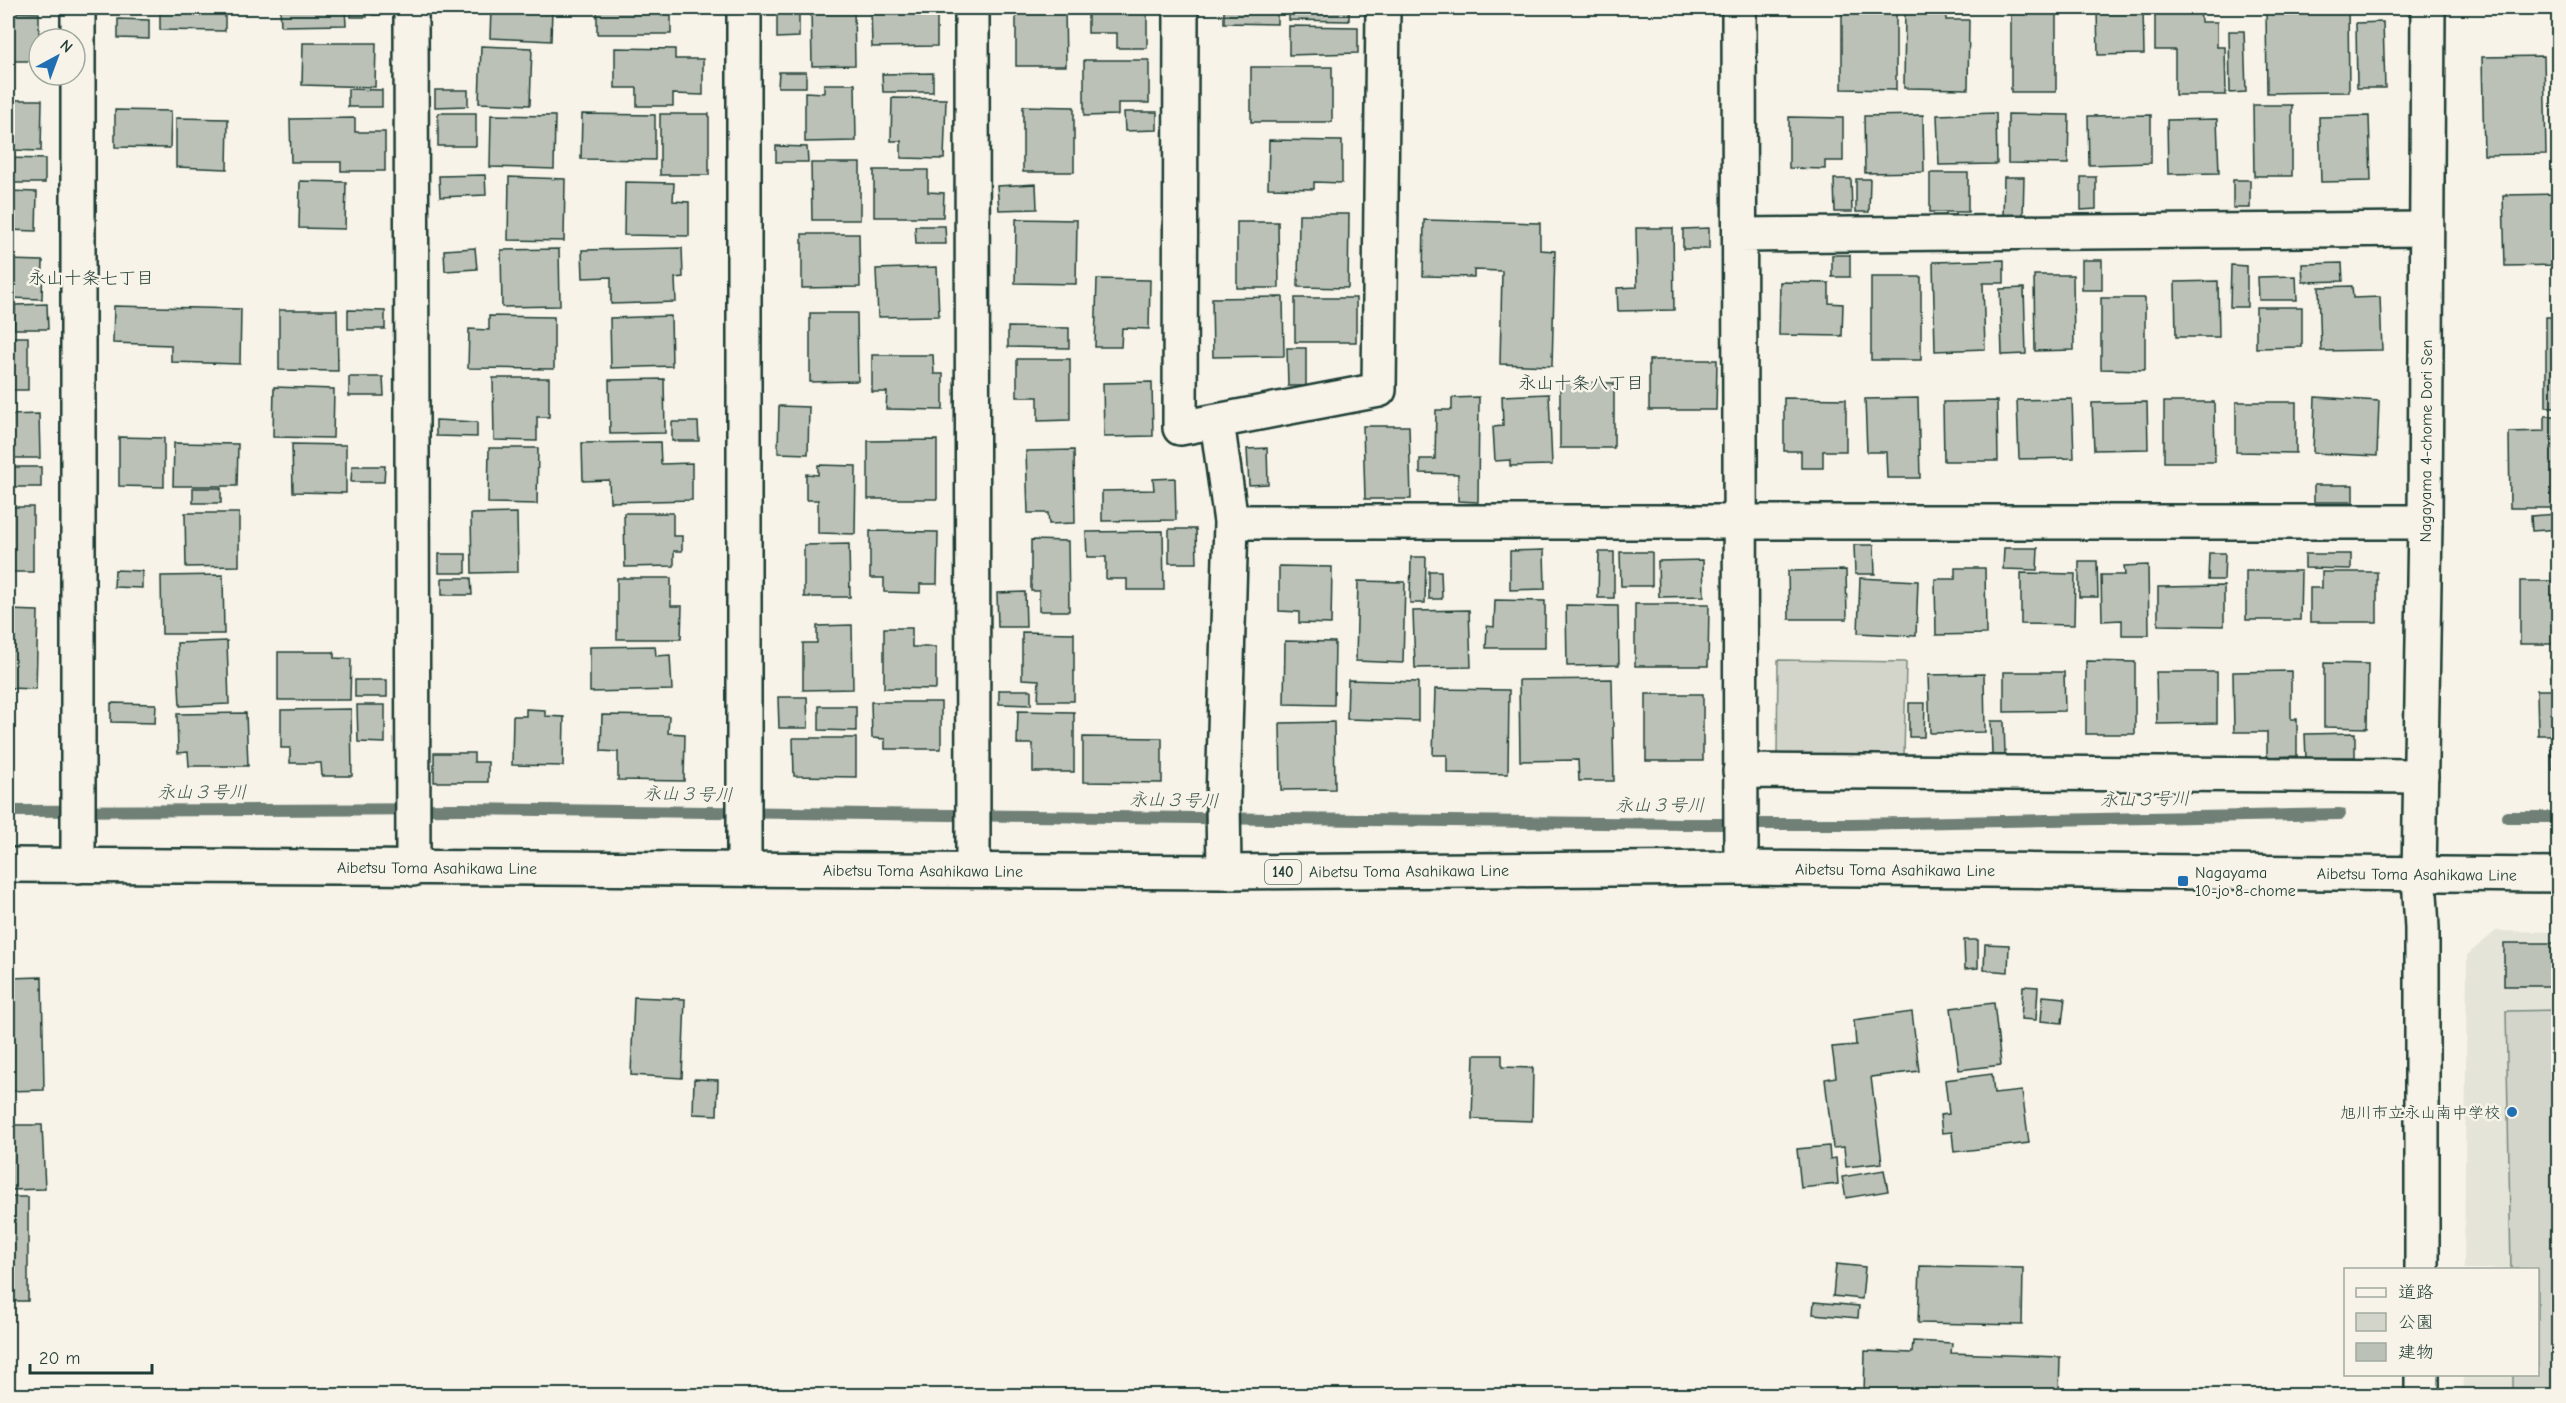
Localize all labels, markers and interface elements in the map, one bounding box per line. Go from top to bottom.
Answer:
north arrow [27,27,87,87]
text: N [56,36,76,57]
district label: 永山十条七丁目 [28,268,154,289]
street label: Nagayama 4-chome Dori Sen [2417,340,2436,543]
district label: 永山十条八丁目 [1518,373,1644,394]
water label: 永山３号川 [157,782,247,803]
water label: 永山３号川 [643,783,733,806]
water label: 永山３号川 [2100,788,2190,811]
water label: 永山３号川 [1129,789,1219,812]
water label: 永山３号川 [1615,795,1705,816]
street label: Aibetsu Toma Asahikawa Line [337,859,537,878]
road number: 140 [1265,860,1301,884]
street label: Aibetsu Toma Asahikawa Line [1795,860,1995,880]
street label: Aibetsu Toma Asahikawa Line [823,862,1023,881]
street label: Aibetsu Toma Asahikawa Line [1309,862,1509,881]
place label: Nagayama 10-jo 8-chome [2195,864,2296,900]
street label: Aibetsu Toma Asahikawa Line [2317,865,2517,885]
marker: Nagayama 10-jo 8-chome [2176,874,2190,888]
place label: 旭川市立永山南中学校 [2340,1104,2500,1122]
marker: 旭川市立永山南中学校 [2505,1105,2519,1119]
legend [2344,1268,2539,1376]
text: 道路 [2398,1282,2434,1303]
text: 公園 [2398,1312,2434,1333]
scale bar [30,1337,152,1375]
text: 建物 [2398,1342,2434,1363]
text: 20 m [39,1348,80,1369]

